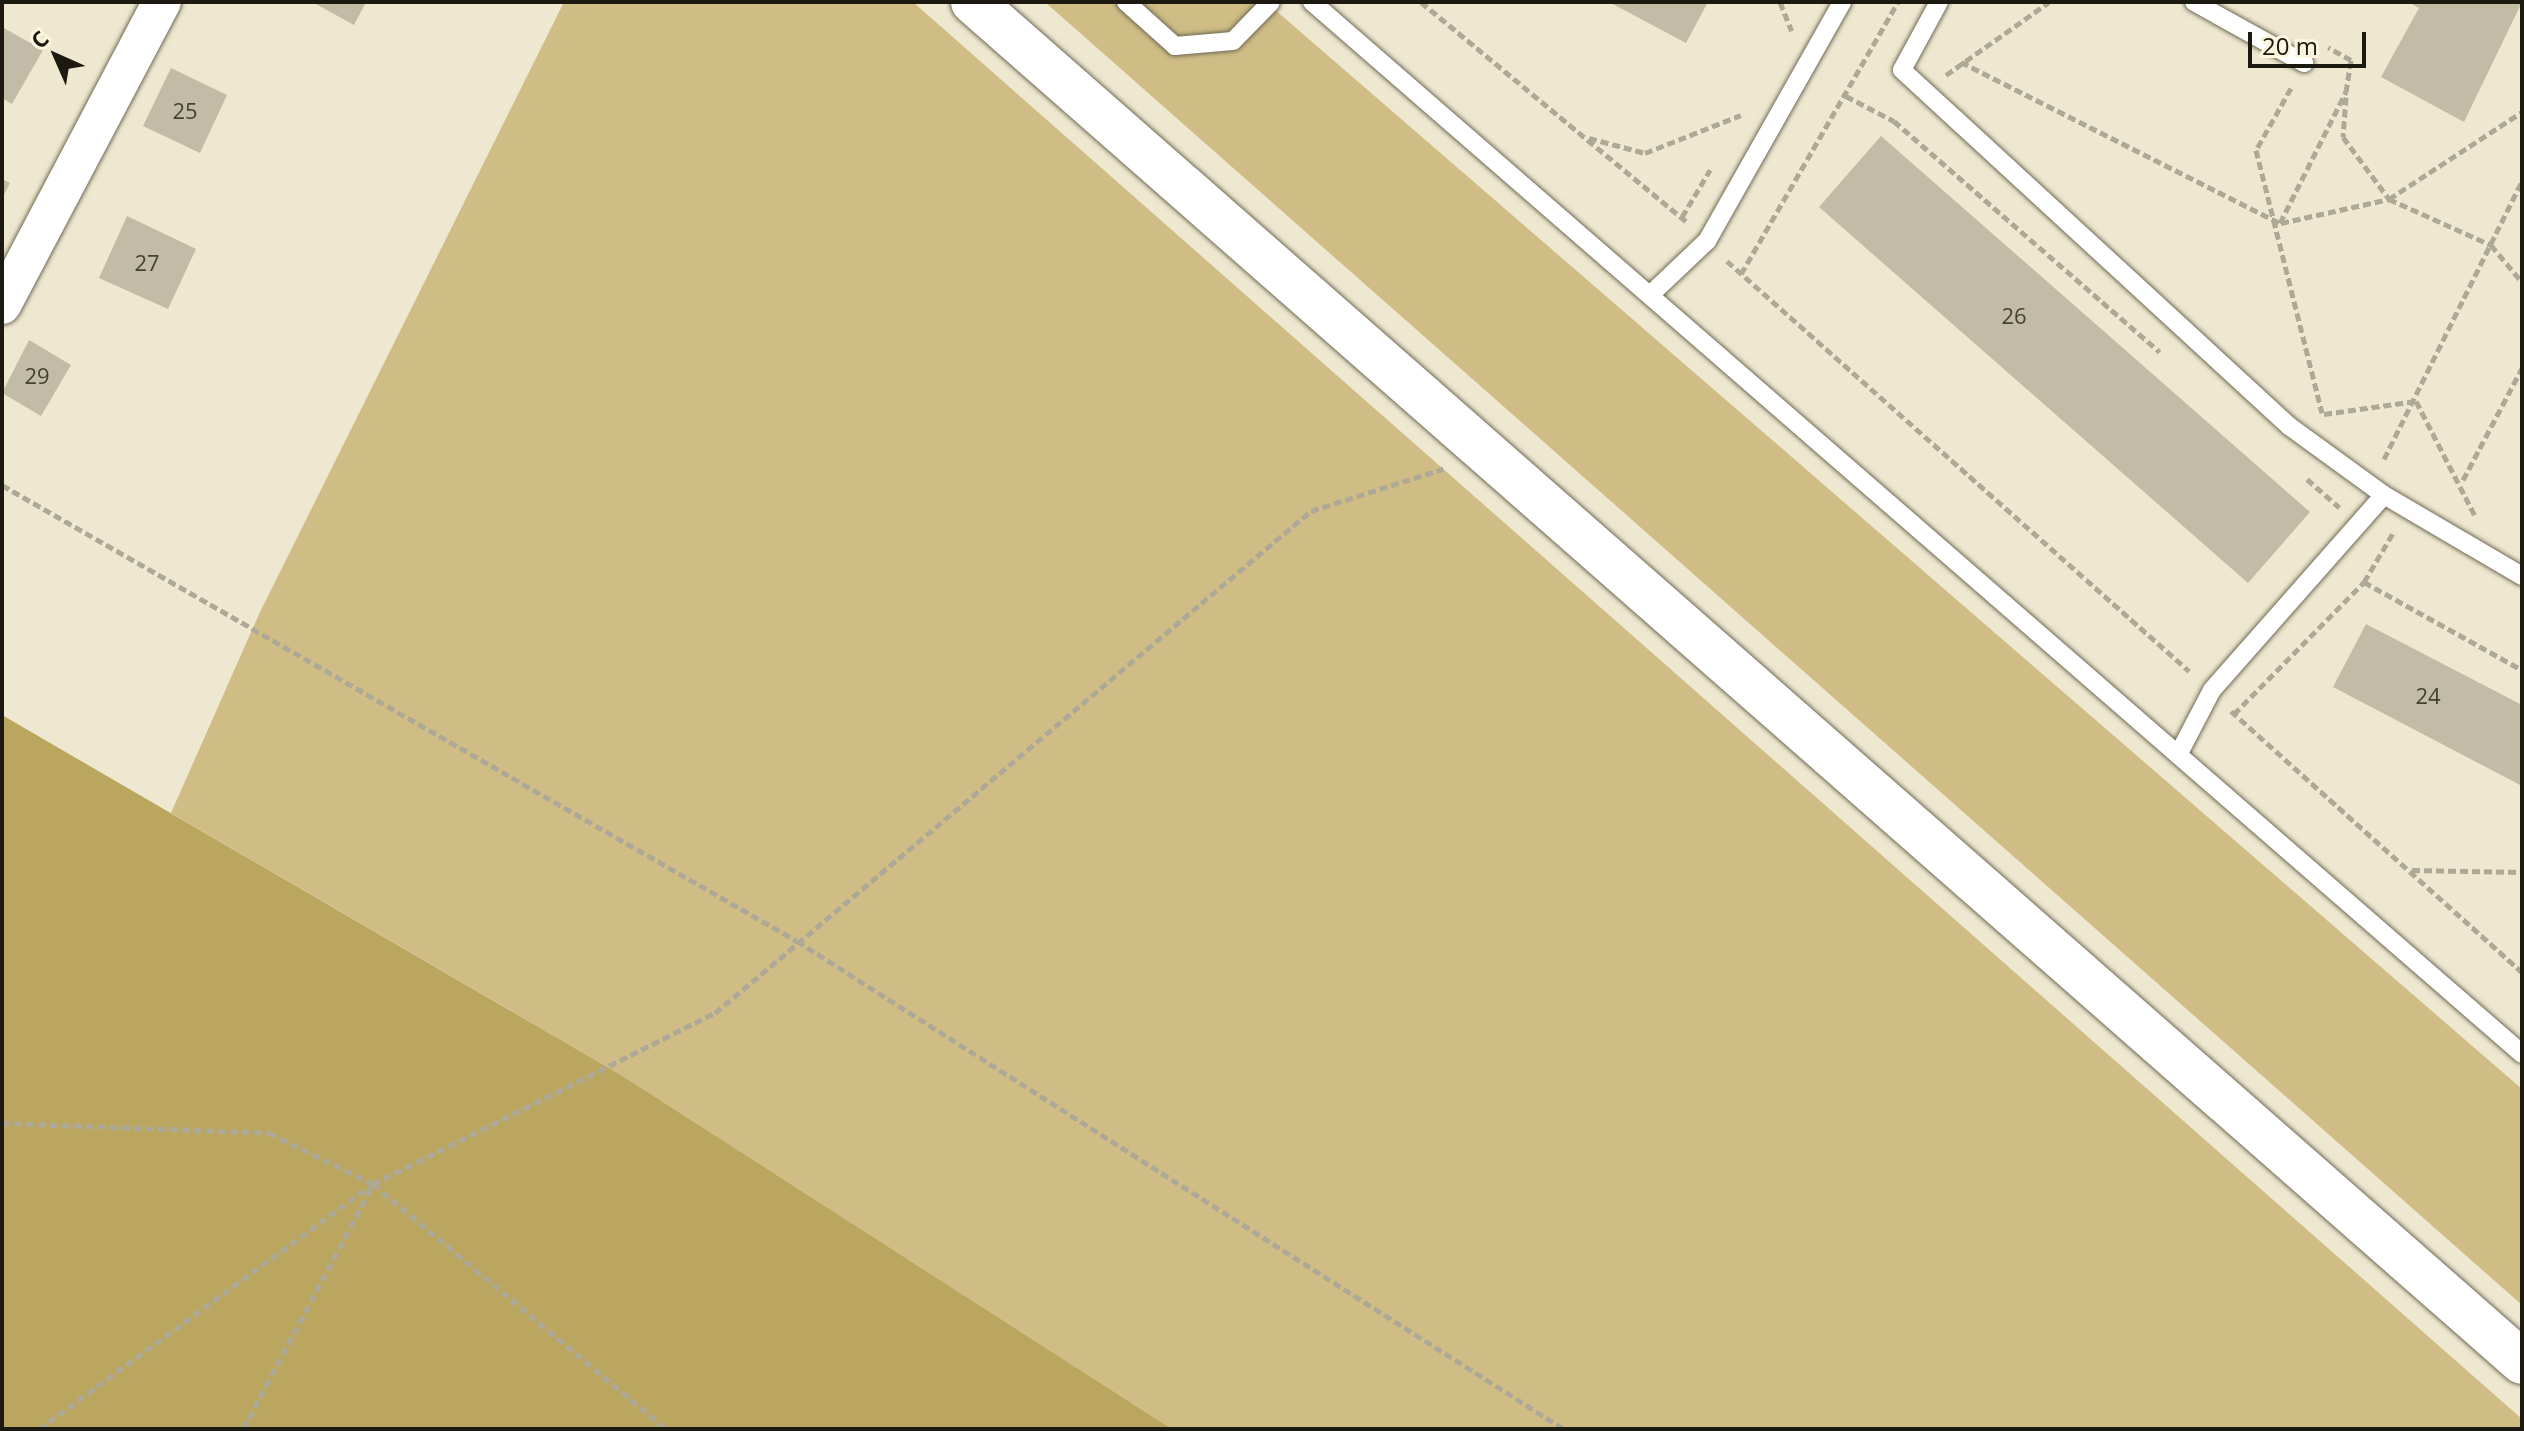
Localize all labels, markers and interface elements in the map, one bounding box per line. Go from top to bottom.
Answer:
north arrow [16,16,96,96]
scale bar [2252,16,2370,66]
text: С [23,23,55,55]
text: 20 m [2262,29,2318,62]
house number: 25 [172,98,198,124]
house number: 27 [134,250,160,276]
house number: 26 [2001,303,2027,329]
house number: 29 [24,363,50,389]
house number: 24 [2415,683,2441,709]

